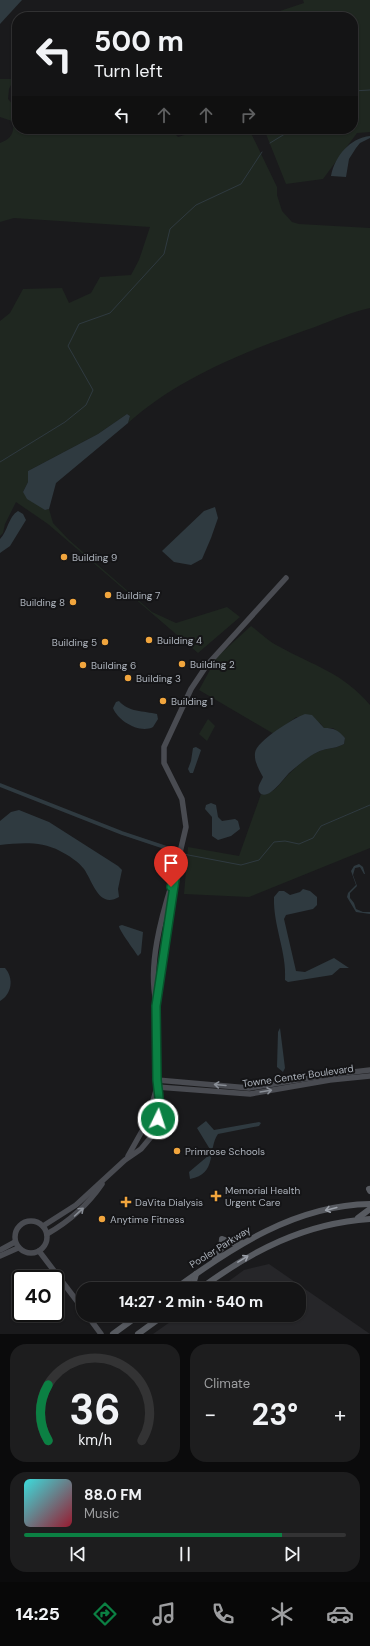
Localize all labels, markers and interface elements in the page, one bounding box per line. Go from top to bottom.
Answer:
text: 500 m [94,23,184,60]
icon: left [28,28,80,80]
text: Turn left [94,59,163,83]
icon: left [111,104,133,126]
icon: ahead [153,104,175,126]
icon: ahead [195,104,217,126]
icon: right [237,104,259,126]
place label: Building 9 [72,551,117,564]
marker: Building 9 [59,552,69,562]
place label: Building 7 [116,589,160,602]
marker: Building 7 [103,590,113,600]
place label: Building 8 [20,596,65,609]
marker: Building 8 [68,597,78,607]
place label: Building 4 [157,634,202,647]
marker: Building 4 [144,635,154,645]
place label: Building 5 [52,636,97,649]
marker: Building 5 [100,637,110,647]
place label: Building 2 [190,658,235,671]
place label: Building 6 [91,659,136,672]
marker: Building 2 [177,659,187,669]
marker: Building 6 [78,660,88,670]
place label: Building 3 [136,672,181,685]
marker: Building 3 [123,673,133,683]
place label: Building 1 [171,695,213,708]
marker: Building 1 [158,696,168,706]
pin [154,846,188,887]
icon: arrive [160,852,182,874]
street label: Towne Center Boulevard [242,1062,354,1090]
one-way arrow [214,1082,227,1089]
one-way arrow [259,1087,272,1095]
position arrow [137,1098,179,1140]
place label: Primrose Schools [185,1145,265,1158]
marker: Primrose Schools [172,1146,182,1156]
place label: Memorial Health Urgent Care [225,1184,300,1209]
marker: Memorial Health Urgent Care [210,1190,222,1202]
marker: DaVita Dialysis [120,1196,132,1208]
place label: DaVita Dialysis [135,1196,203,1209]
one-way arrow [325,1205,338,1213]
one-way arrow [74,1208,84,1217]
place label: Anytime Fitness [110,1213,185,1226]
marker: Anytime Fitness [97,1214,107,1224]
street label: Pooler Parkway [187,1223,253,1271]
one-way arrow [237,1255,249,1263]
speed limit sign: 40 [12,1270,64,1322]
text: 14:27 · 2 min · 540 m [119,1292,263,1312]
text: Climate [204,1375,250,1392]
text: 36 [69,1383,121,1437]
text: 23° [252,1395,298,1434]
text: − [204,1400,216,1429]
text: + [334,1400,346,1429]
text: km/h [78,1431,112,1449]
text: 88.0 FM [84,1485,142,1505]
text: Music [84,1505,119,1522]
icon: previous [67,1543,89,1565]
icon: pause [174,1543,196,1565]
icon: next [281,1543,303,1565]
icon: directions [91,1600,119,1628]
icon: music [150,1600,178,1628]
icon: phone [209,1600,237,1628]
icon: climate [268,1600,296,1628]
icon: car [326,1600,354,1628]
text: 14:25 [15,1602,60,1626]

